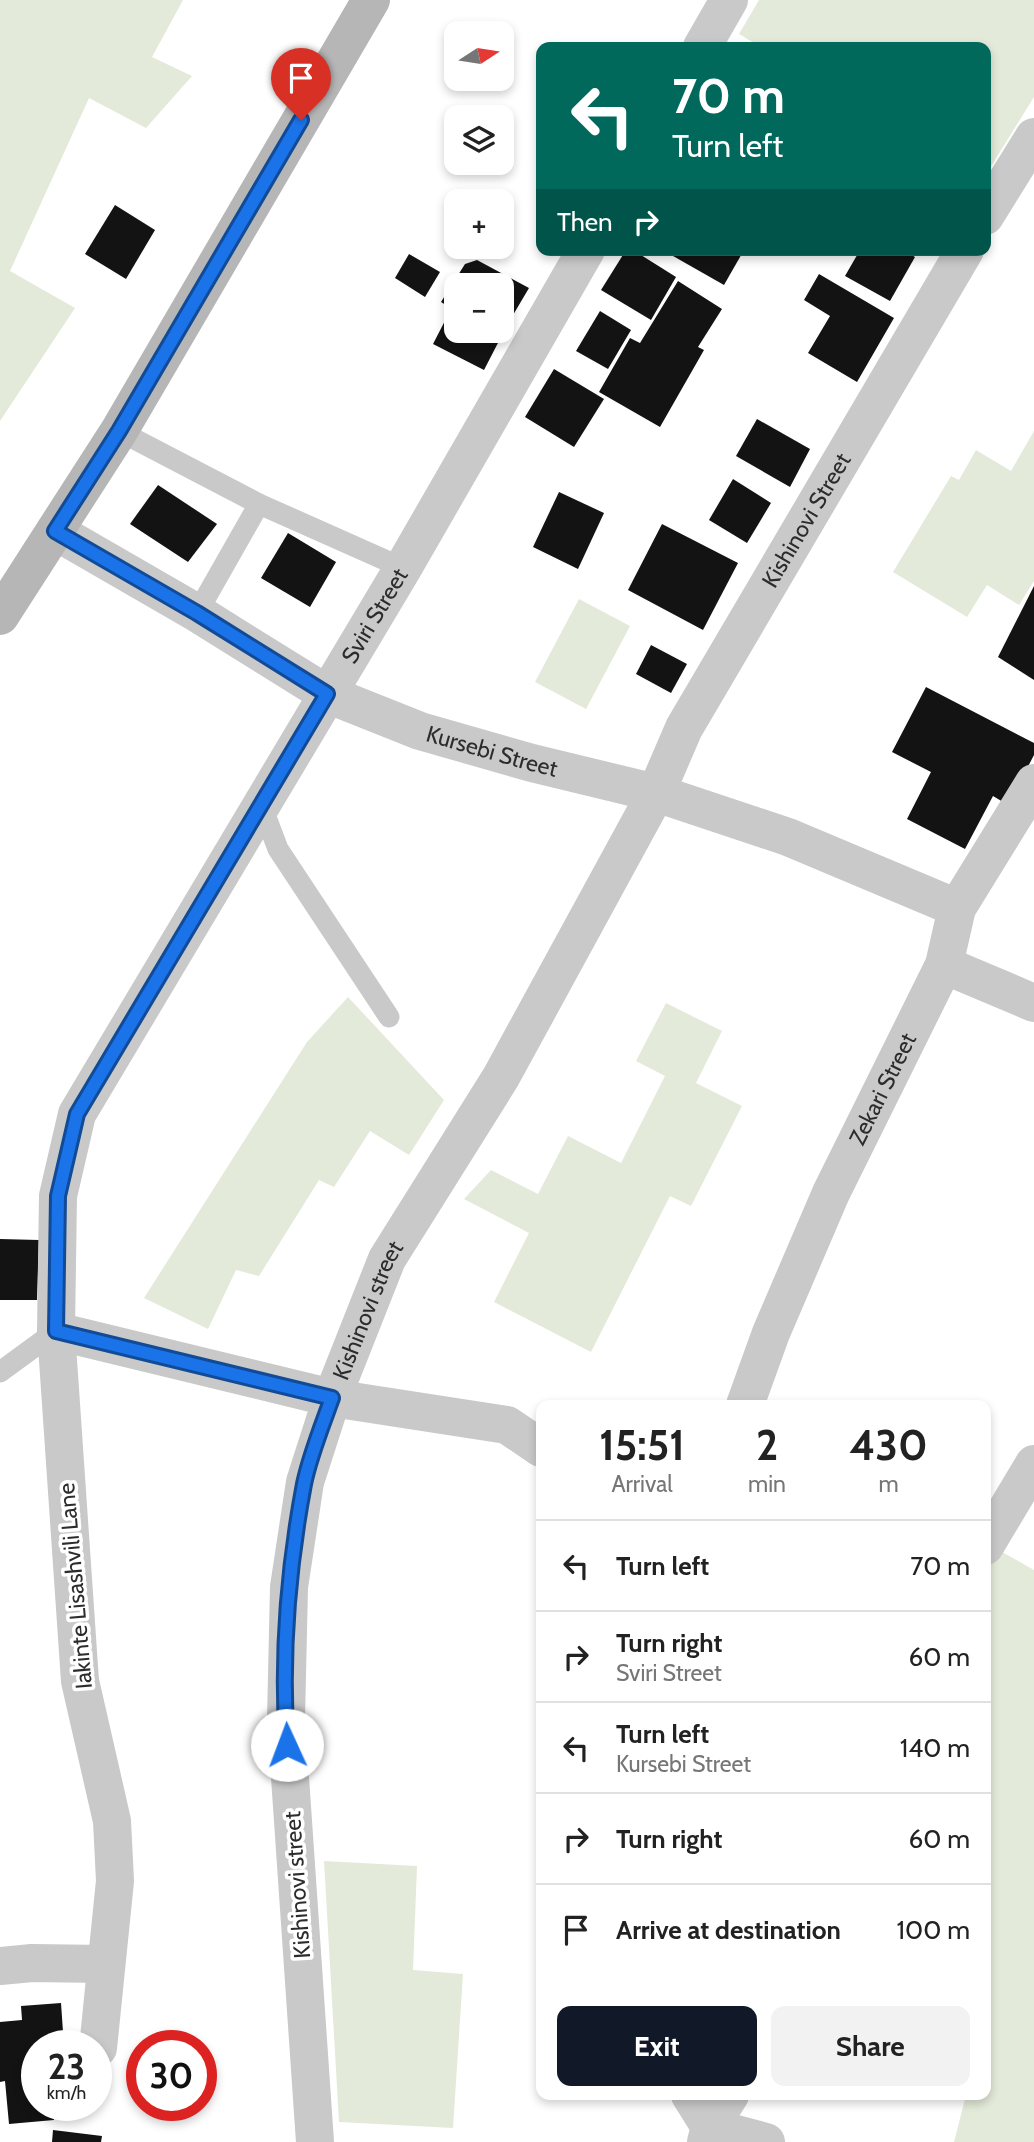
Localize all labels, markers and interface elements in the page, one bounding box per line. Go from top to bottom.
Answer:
north arrow [444,21,514,91]
map controls [444,21,514,343]
pin [271,48,331,120]
icon: arrive [282,59,320,97]
text: 70 m [672,66,785,125]
icon: left [557,70,648,161]
button: layers [444,105,514,175]
text: Turn left [672,126,783,165]
button: + [444,189,514,259]
icon: right [627,203,665,241]
text: Then [557,206,613,238]
button: − [444,273,514,343]
street label: Kishinovi Street [756,448,857,593]
street label: Sviri Street [335,563,414,668]
street label: Kursebi Street [423,720,561,783]
street label: Zekari Street [843,1028,922,1150]
street label: Kishinovi street [327,1235,409,1384]
text: 15:51 [599,1419,685,1471]
text: 2 [756,1419,778,1471]
text: 430 [849,1419,928,1471]
text: Arrival [611,1470,673,1498]
text: min [748,1470,786,1498]
text: m [878,1470,899,1498]
street label: Iakinte Lisashvili Lane [52,1482,98,1690]
icon: left [557,1547,595,1585]
text: Turn left [616,1550,709,1582]
text: 70 m [910,1550,970,1582]
text: Turn right [616,1627,722,1659]
icon: right [557,1638,595,1676]
text: 60 m [908,1641,970,1673]
text: Sviri Street [616,1659,722,1687]
position arrow [250,1708,324,1782]
text: Turn left [616,1718,709,1750]
icon: left [557,1729,595,1767]
text: 140 m [900,1732,970,1764]
text: Kursebi Street [616,1750,751,1778]
street label: Kishinovi street [278,1810,316,1960]
icon: right [557,1820,595,1858]
text: Turn right [616,1823,722,1855]
text: 60 m [908,1823,970,1855]
icon: arrive [557,1911,595,1949]
text: Arrive at destination [616,1914,841,1946]
text: 100 m [897,1914,970,1946]
button: Exit [557,2006,757,2086]
button: Share [771,2006,970,2086]
speed limit sign: 30 [126,2030,217,2121]
text: 23 [48,2045,85,2088]
text: km/h [47,2082,86,2104]

